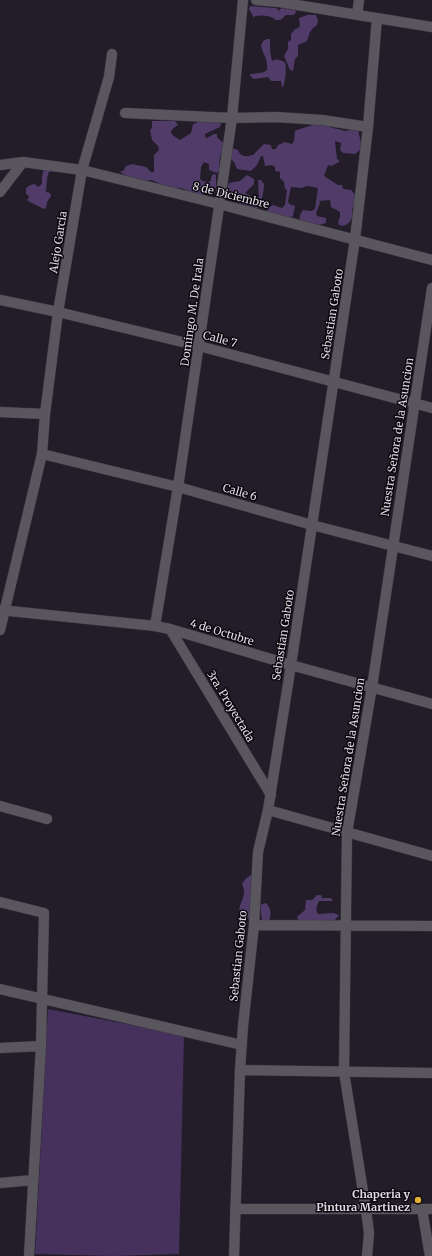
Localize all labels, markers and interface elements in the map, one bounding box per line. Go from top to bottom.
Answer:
street label: 8 de Diciembre [191,179,271,211]
street label: Alejo Garcia [46,210,70,275]
street label: Domingo M. De Irala [177,257,207,367]
street label: Sebastian Gaboto [318,267,346,360]
street label: Calle 7 [201,328,239,350]
street label: Nuestra Señora de la Asuncion [378,356,417,517]
street label: Calle 6 [221,480,259,504]
street label: Sebastian Gaboto [269,588,297,681]
street label: 4 de Octubre [188,616,256,648]
street label: 3ra. Proyectada [204,668,258,744]
street label: Nuestra Señora de la Asuncion [329,676,368,837]
street label: Sebastian Gaboto [226,909,250,1002]
place label: Chaperia y Pintura Martinez [316,1187,410,1214]
marker: Chaperia y Pintura Martinez [413,1195,423,1205]

